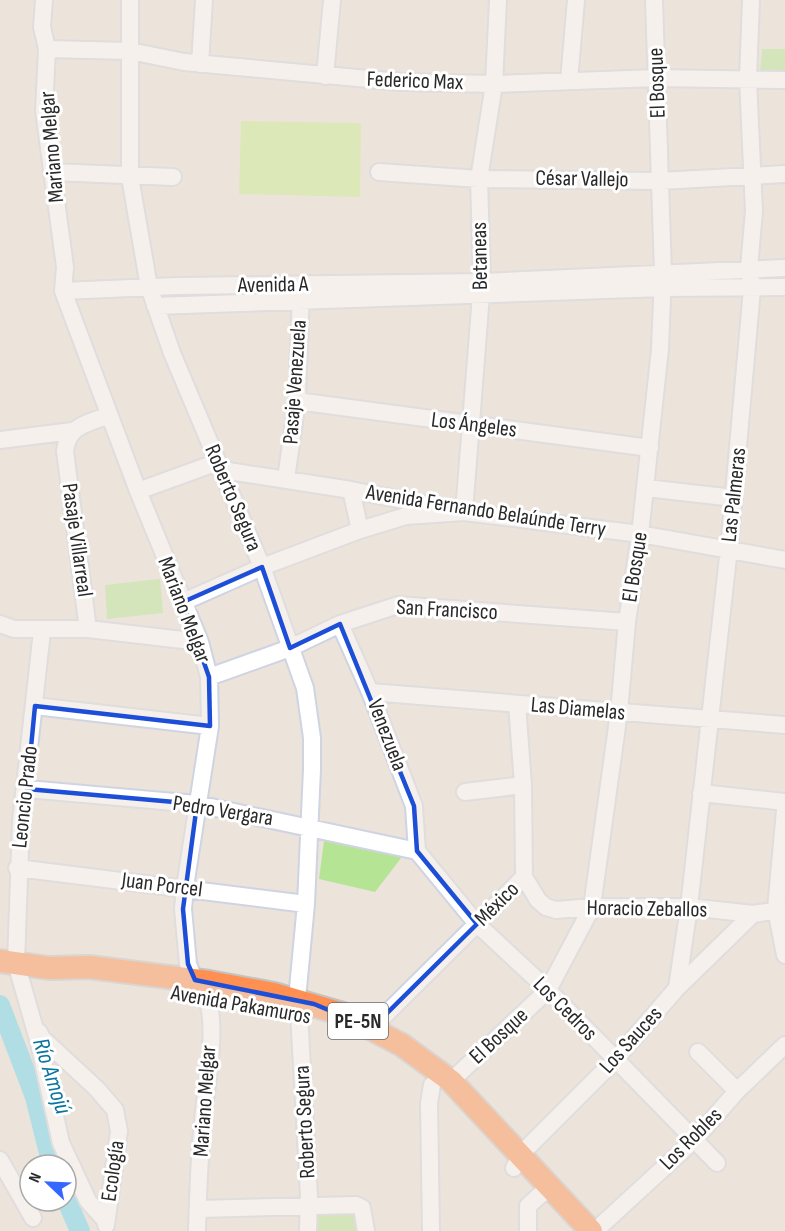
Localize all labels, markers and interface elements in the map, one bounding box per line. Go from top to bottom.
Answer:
street label: El Bosque [642,47,672,119]
street label: Federico Max [366,66,464,96]
street label: Mariano Melgar [34,90,70,204]
street label: César Vallejo [535,165,629,193]
street label: Betaneas [466,222,494,290]
street label: Avenida A [237,271,309,299]
street label: Pasaje Venezuela [277,319,313,445]
street label: Los Ángeles [430,406,518,444]
street label: Roberto Segura [198,441,268,555]
street label: Las Palmeras [716,446,752,544]
street label: Avenida Fernando Belaúnde Terry [363,479,608,543]
street label: Pasaje Villarreal [56,481,98,599]
street label: El Bosque [616,530,654,604]
street label: Mariano Melgar [151,553,217,667]
street label: San Francisco [396,594,498,626]
street label: Las Diamelas [530,691,627,727]
street label: Venezuela [361,695,413,775]
street label: Leoncio Prado [6,744,44,850]
street label: Pedro Vergara [171,790,275,832]
street label: Juan Porcel [119,867,204,903]
street label: México [469,876,525,932]
street label: Horacio Zeballos [586,894,708,924]
street label: Los Cedros [527,971,603,1047]
street label: Avenida Pakamuros [168,979,313,1031]
street label: Los Sauces [594,1001,668,1079]
street label: El Bosque [464,1002,534,1070]
road number: PE-5N [328,1003,388,1039]
water label: Río Amojú [26,1034,78,1118]
street label: Mariano Melgar [188,1044,222,1158]
street label: Roberto Segura [289,1065,321,1179]
street label: Los Robles [654,1102,728,1176]
street label: Ecología [95,1139,131,1203]
north arrow [18,1153,78,1213]
text: N [25,1170,46,1185]

